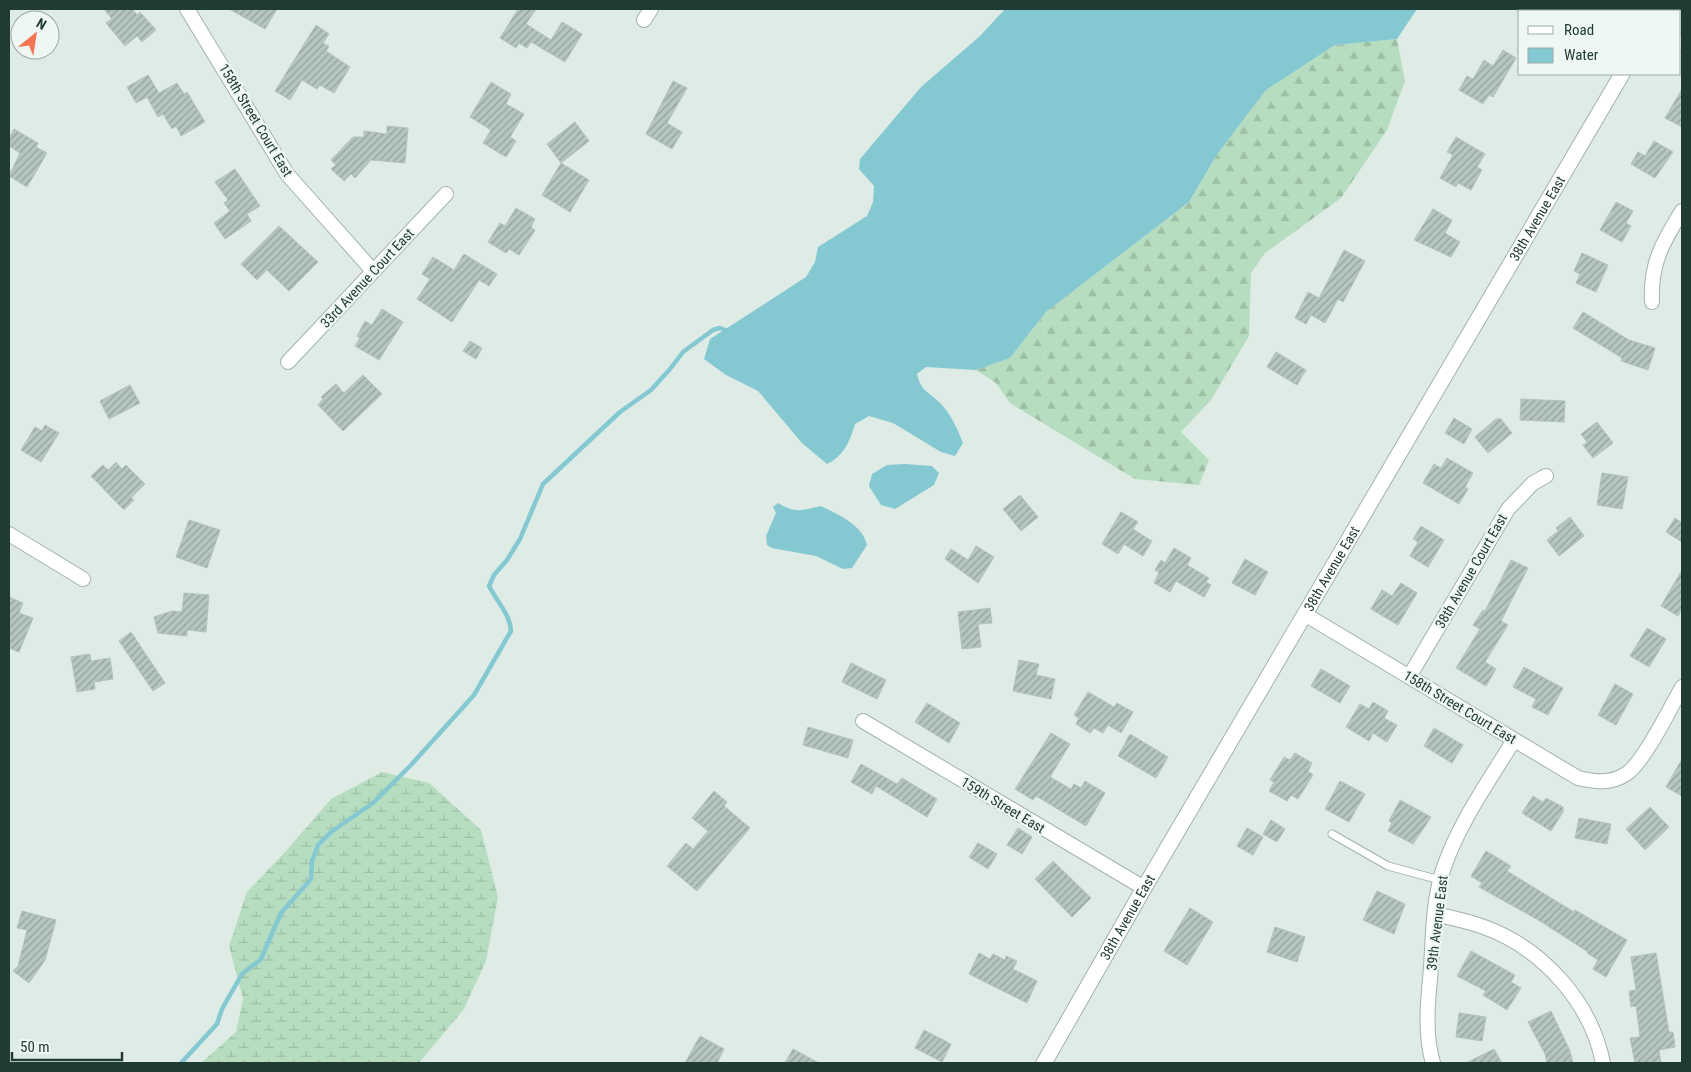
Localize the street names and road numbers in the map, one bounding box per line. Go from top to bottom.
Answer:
street label: 158th Street Court East [216,61,296,179]
street label: 38th Avenue East [1506,173,1568,264]
street label: 33rd Avenue Court East [317,225,417,331]
street label: 38th Avenue Court East [1432,511,1510,631]
street label: 38th Avenue East [1300,523,1363,614]
street label: 158th Street Court East [1401,667,1519,747]
street label: 159th Street East [958,774,1048,836]
street label: 38th Avenue East [1097,872,1158,963]
street label: 39th Avenue East [1423,875,1451,971]

